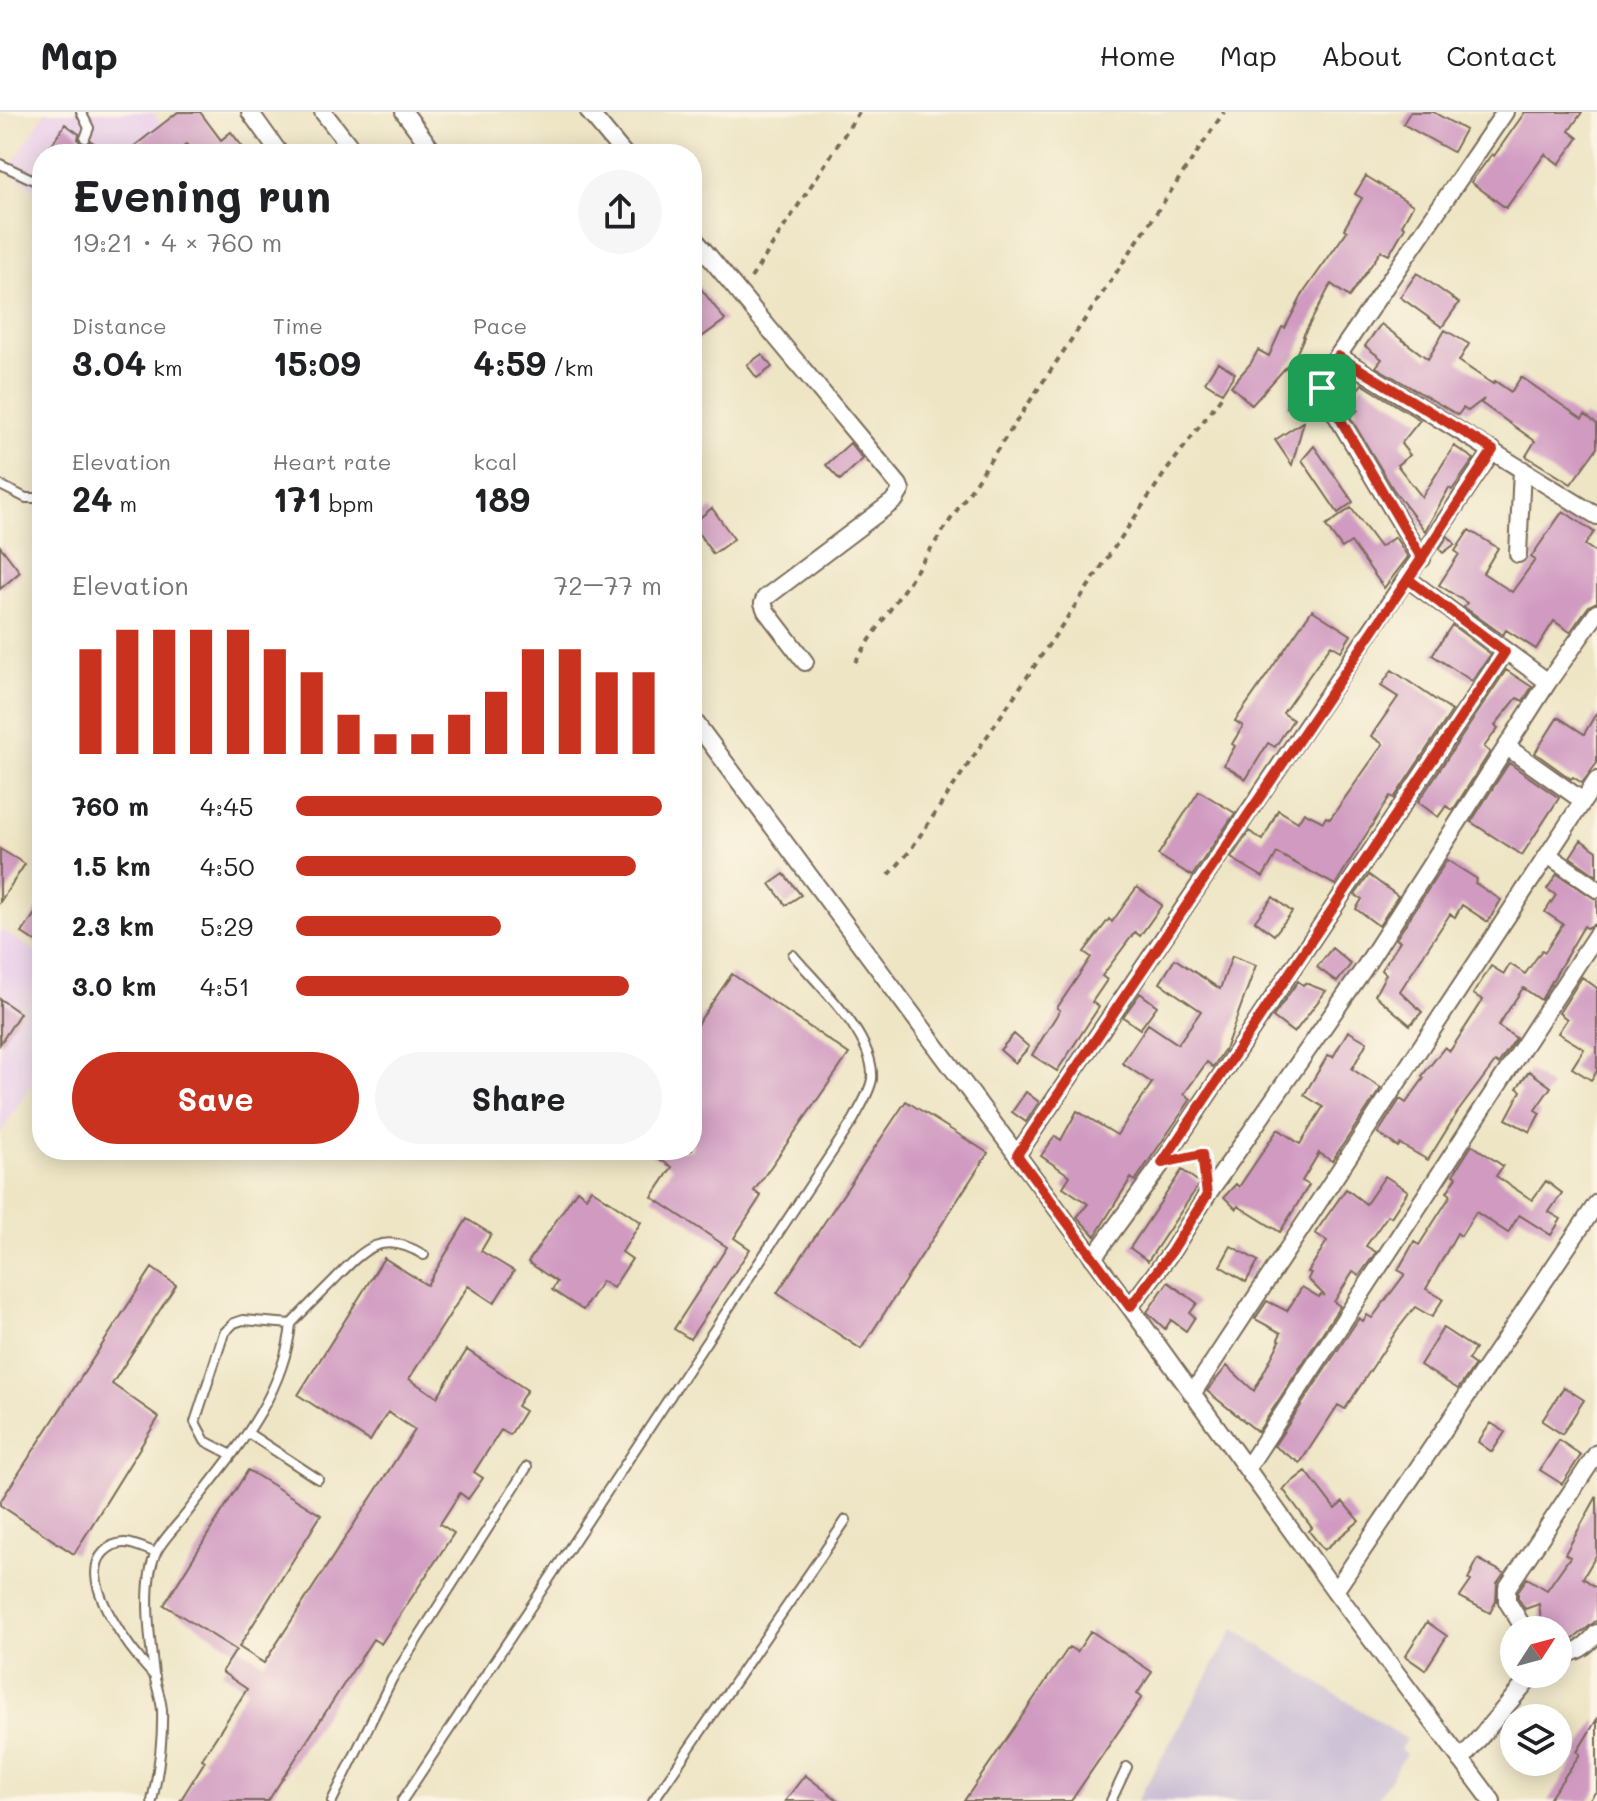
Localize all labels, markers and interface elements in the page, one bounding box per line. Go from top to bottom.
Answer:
text: Map [40,30,118,80]
text: Home [1100,37,1176,73]
text: Map [1220,37,1277,73]
text: About [1321,37,1402,73]
text: Contact [1446,37,1557,73]
text: Evening run [72,166,331,223]
button: share [578,170,662,254]
text: 19:21 · 4 × 760 m [72,225,282,259]
text: Distance [72,311,167,340]
text: Time [273,311,323,340]
text: Pace [473,311,527,340]
text: 3.04 [72,340,146,385]
text: 15:09 [273,340,361,385]
text: 4:59 [473,340,546,385]
text: km [146,353,183,382]
text: /km [546,353,594,382]
pin [1288,354,1356,422]
icon: arrive [1300,366,1344,410]
text: Elevation [72,447,171,476]
text: Heart rate [273,447,391,476]
text: kcal [473,447,517,476]
text: 24 [72,476,113,521]
text: 171 [273,476,322,521]
text: 189 [473,476,530,521]
text: m [113,489,137,518]
text: bpm [322,489,374,518]
text: Elevation [72,568,189,602]
text: 72–77 m [554,568,662,602]
text: 760 m [72,789,149,823]
text: 4:45 [200,789,254,823]
text: 1.5 km [72,849,151,883]
text: 4:50 [200,849,255,883]
text: 2.3 km [72,909,154,943]
text: 5:29 [200,909,253,943]
text: 3.0 km [72,969,156,1003]
text: 4:51 [200,969,250,1003]
button: Save [72,1052,359,1144]
button: Share [375,1052,662,1144]
north arrow [1500,1616,1572,1688]
map controls [1500,1616,1572,1776]
button: layers [1500,1704,1572,1776]

